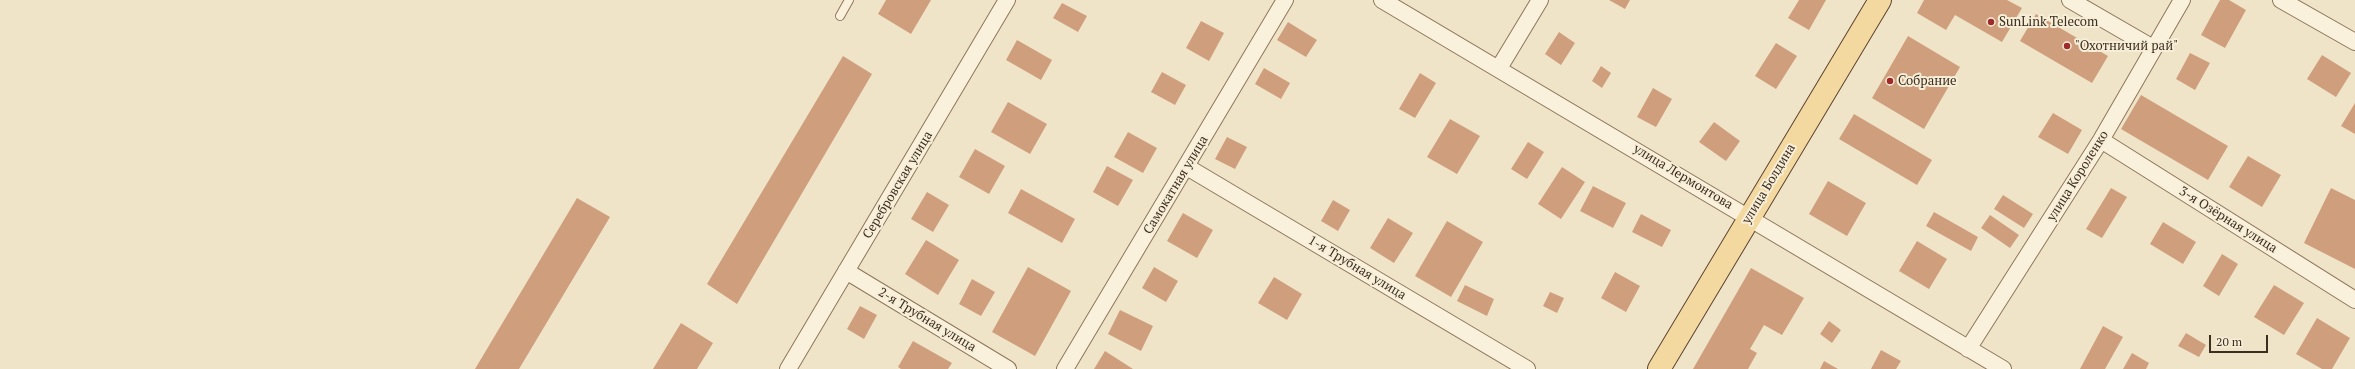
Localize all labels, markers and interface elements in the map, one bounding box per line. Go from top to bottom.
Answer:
place label: SunLink Telecom [1999,14,2098,30]
marker: SunLink Telecom [1986,17,1996,27]
place label: "Охотничий рай" [2075,38,2178,54]
marker: "Охотничий рай" [2062,41,2072,51]
place label: Собрание [1898,73,1957,89]
marker: Собрание [1885,76,1895,86]
street label: Серебровская улица [860,128,936,242]
street label: улица Короленко [2044,128,2112,224]
street label: Самокатная улица [1140,133,1212,237]
street label: улица Лермонтова [1630,141,1736,213]
street label: улица Болдина [1739,141,1799,227]
street label: 3-я Озёрная улица [2176,184,2280,256]
street label: 1-я Трубная улица [1305,233,1409,303]
street label: 2-я Трубная улица [875,285,979,355]
scale bar [2211,327,2270,353]
text: 20 m [2216,334,2242,349]

